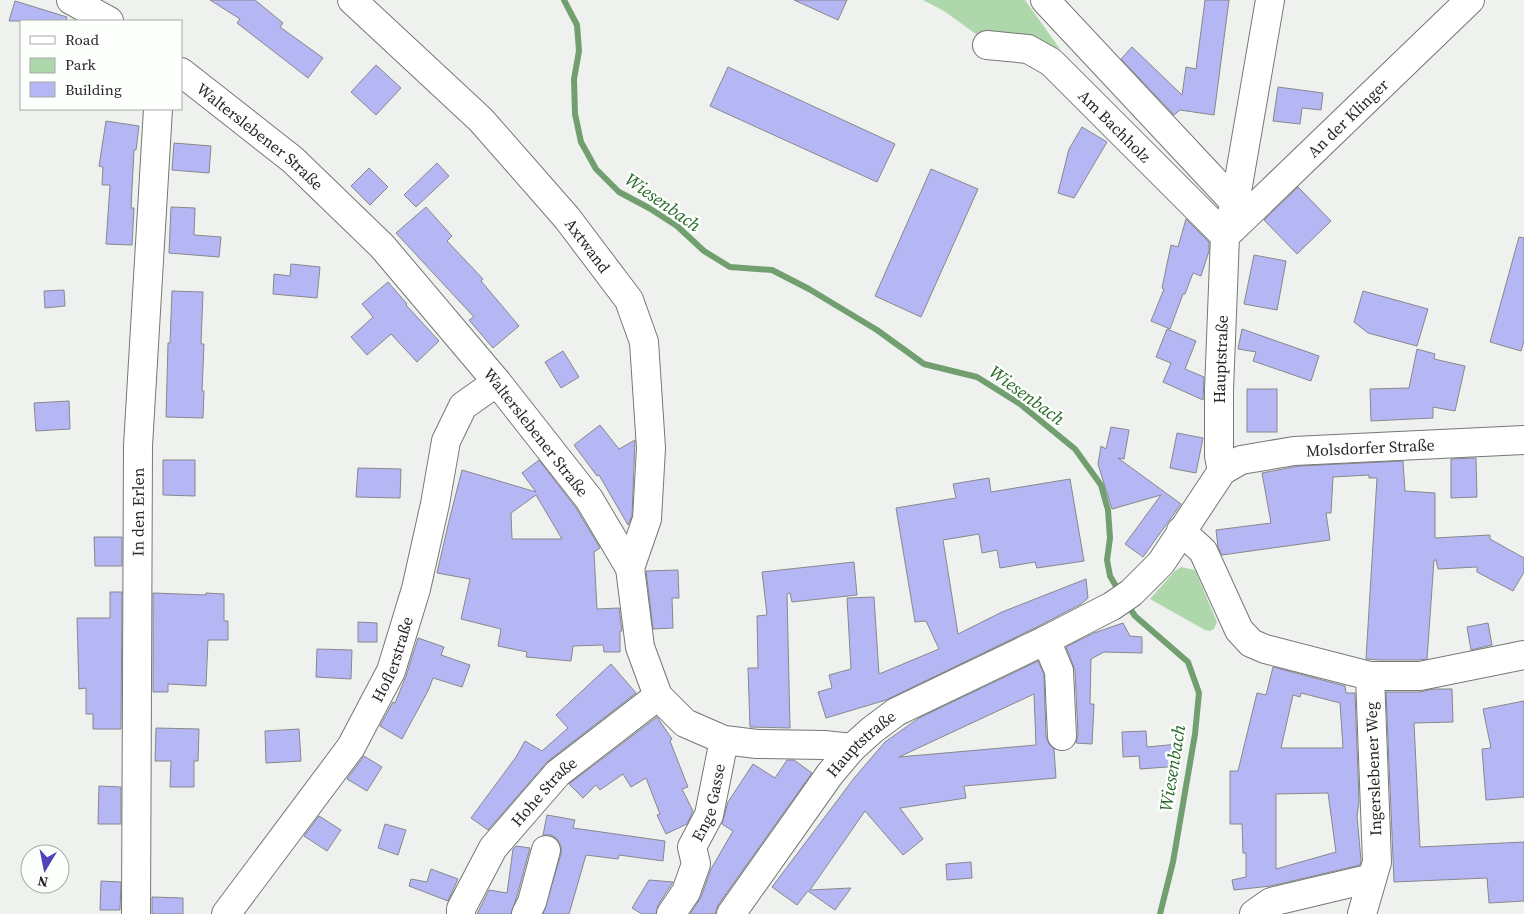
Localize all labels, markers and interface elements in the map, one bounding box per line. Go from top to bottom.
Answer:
legend [20,20,182,110]
text: Road [65,29,99,50]
text: Park [65,54,97,75]
street label: An der Klinger [1302,73,1393,162]
street label: Walterslebener Straße [192,77,328,195]
text: Building [65,79,122,100]
street label: Am Bachholz [1074,85,1156,167]
water label: Wiesenbach [620,167,706,237]
street label: Axtwand [560,214,616,277]
street label: Hauptstraße [1208,315,1233,404]
water label: Wiesenbach [984,359,1070,431]
street label: Walterslebener Straße [479,363,594,501]
street label: Molsdorfer Straße [1305,433,1435,461]
street label: In den Erlen [127,467,149,557]
street label: Hoflerstraße [366,614,418,706]
street label: Ingerslebener Weg [1360,702,1386,836]
street label: Hauptstraße [821,705,900,782]
water label: Wiesenbach [1153,723,1191,813]
street label: Hohe Straße [506,752,581,831]
street label: Enge Gasse [686,762,730,845]
north arrow [20,844,70,894]
text: N [36,871,50,893]

